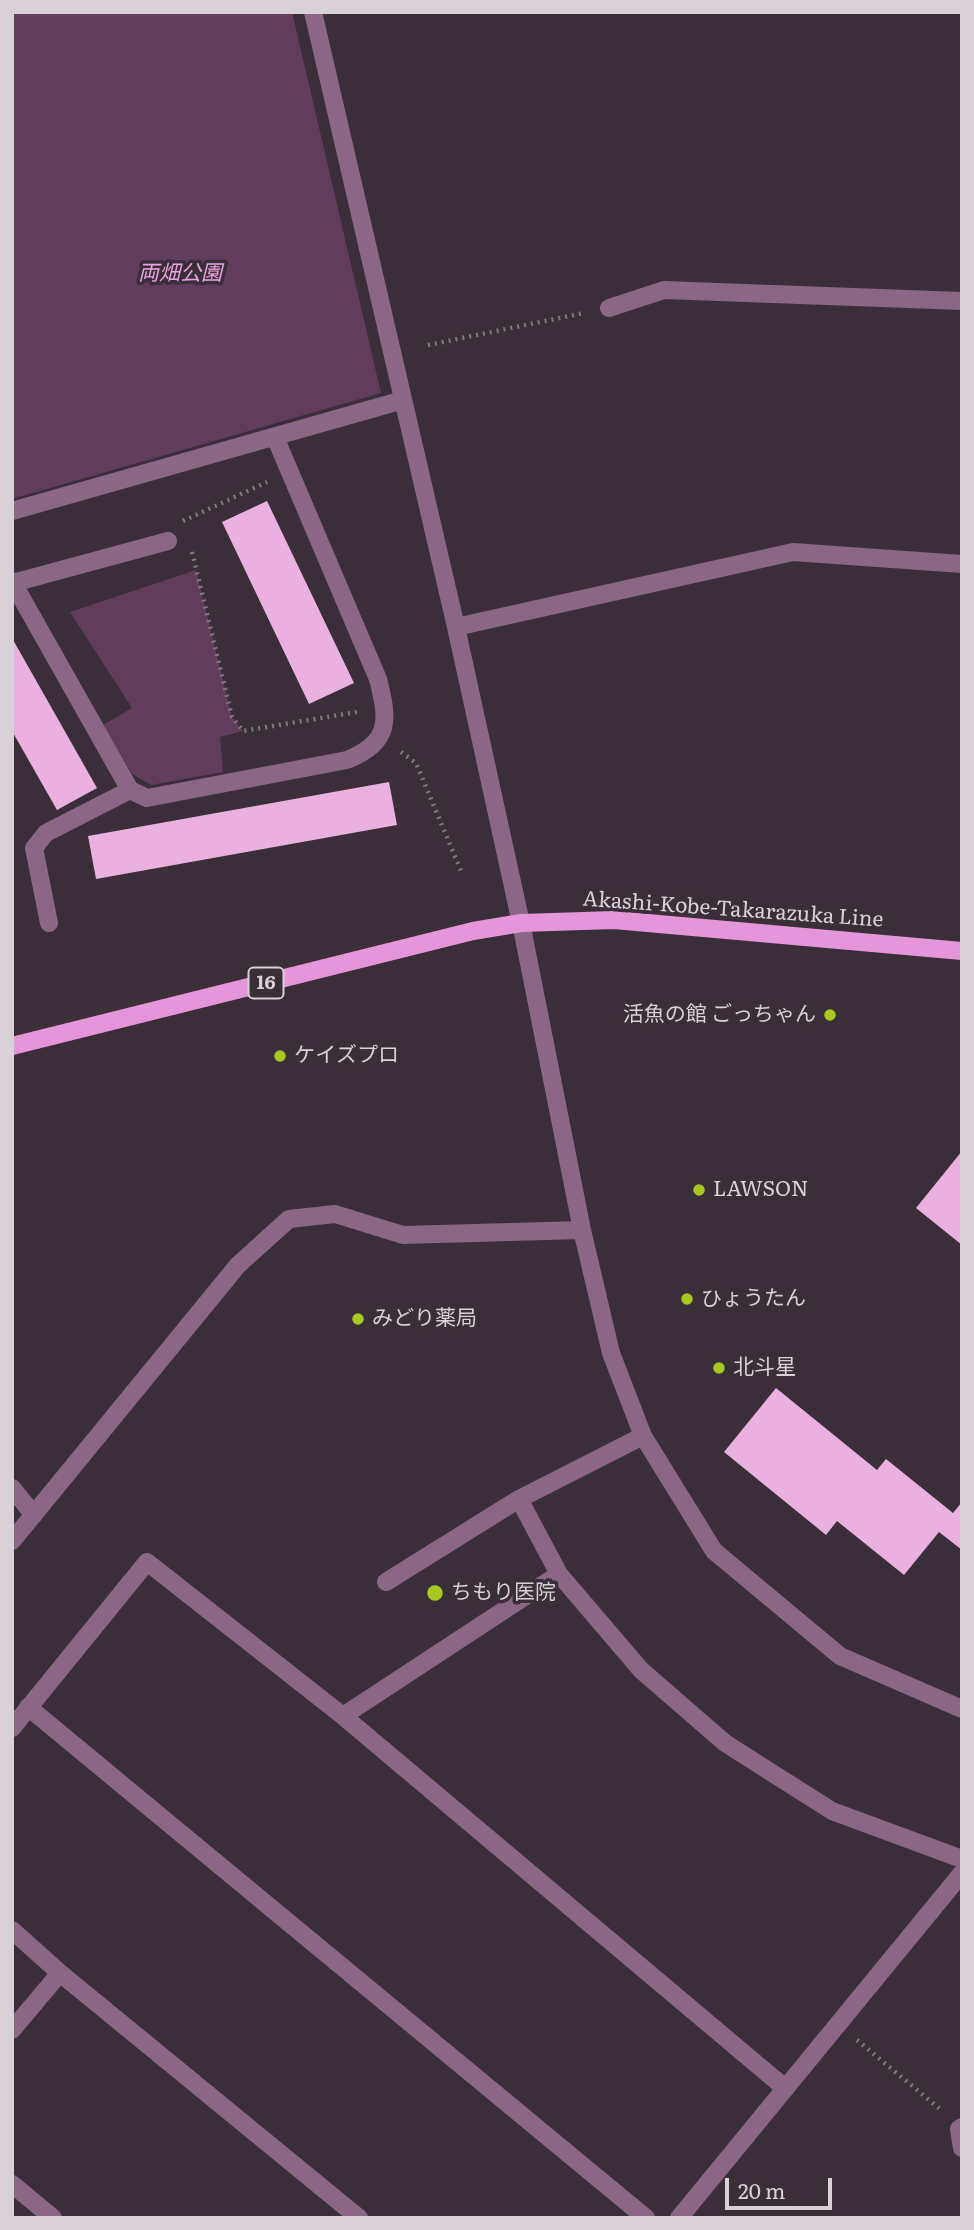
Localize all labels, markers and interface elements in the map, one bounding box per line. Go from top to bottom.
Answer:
park label: 両畑公園 [138,261,222,287]
street label: Akashi-Kobe-Takarazuka Line [582,887,884,933]
road number: 16 [248,967,284,998]
place label: 活魚の館 ごっちゃん [623,1002,816,1028]
marker: 活魚の館 ごっちゃん [822,1007,838,1023]
place label: ケイズプロ [294,1043,399,1069]
marker: ケイズプロ [272,1048,288,1064]
place label: LAWSON [713,1177,808,1203]
marker: LAWSON [691,1182,707,1198]
place label: ひょうたん [701,1286,806,1312]
marker: ひょうたん [679,1291,695,1307]
place label: みどり薬局 [372,1306,477,1332]
marker: みどり薬局 [350,1311,366,1327]
place label: 北斗星 [733,1355,796,1381]
marker: 北斗星 [711,1360,727,1376]
place label: ちもり医院 [451,1580,556,1606]
marker: ちもり医院 [425,1583,445,1603]
scale bar [729,2164,836,2208]
text: 20 m [738,2174,785,2205]

